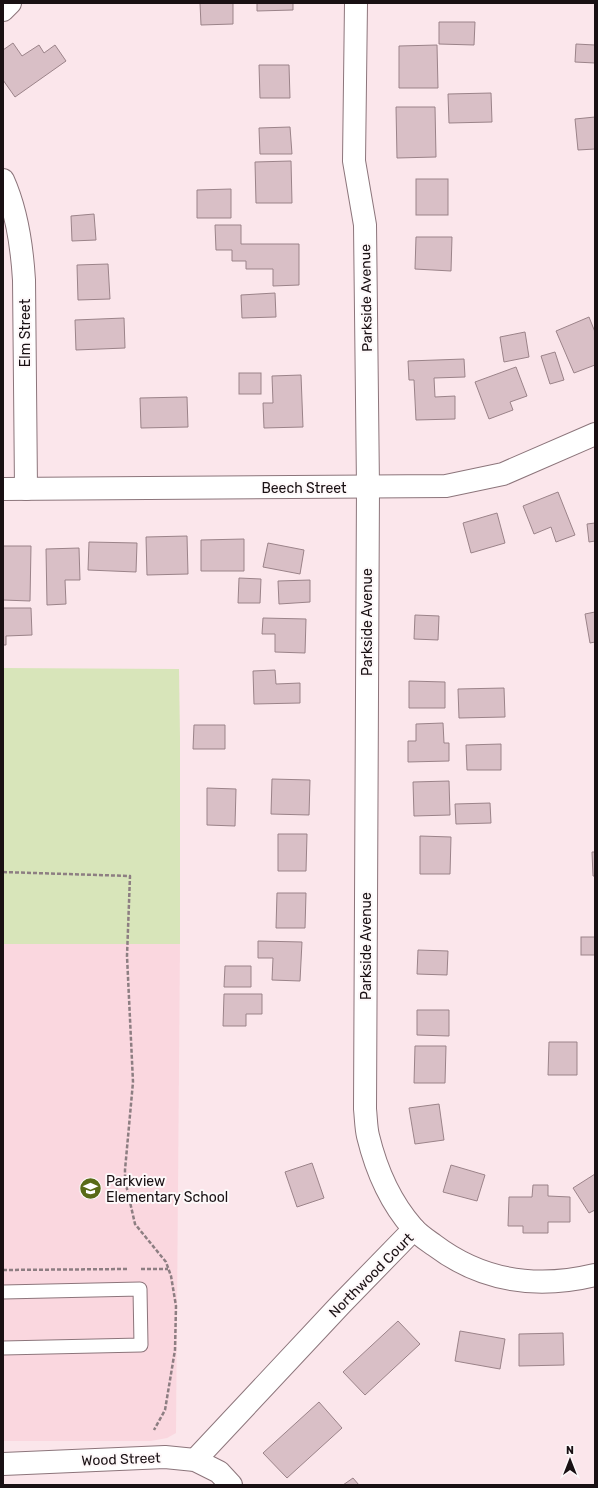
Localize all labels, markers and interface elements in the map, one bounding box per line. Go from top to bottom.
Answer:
street label: Parkside Avenue [357,244,376,352]
street label: Elm Street [17,298,34,367]
street label: Beech Street [261,480,347,497]
street label: Parkside Avenue [359,568,376,676]
street label: Parkside Avenue [358,892,375,1000]
place label: Parkview Elementary School [106,1173,228,1206]
school or university icon: Parkview Elementary School [78,1176,104,1202]
street label: Northwood Court [326,1229,417,1321]
north arrow [550,1440,590,1480]
text: N [566,1444,574,1457]
street label: Wood Street [81,1450,161,1469]

